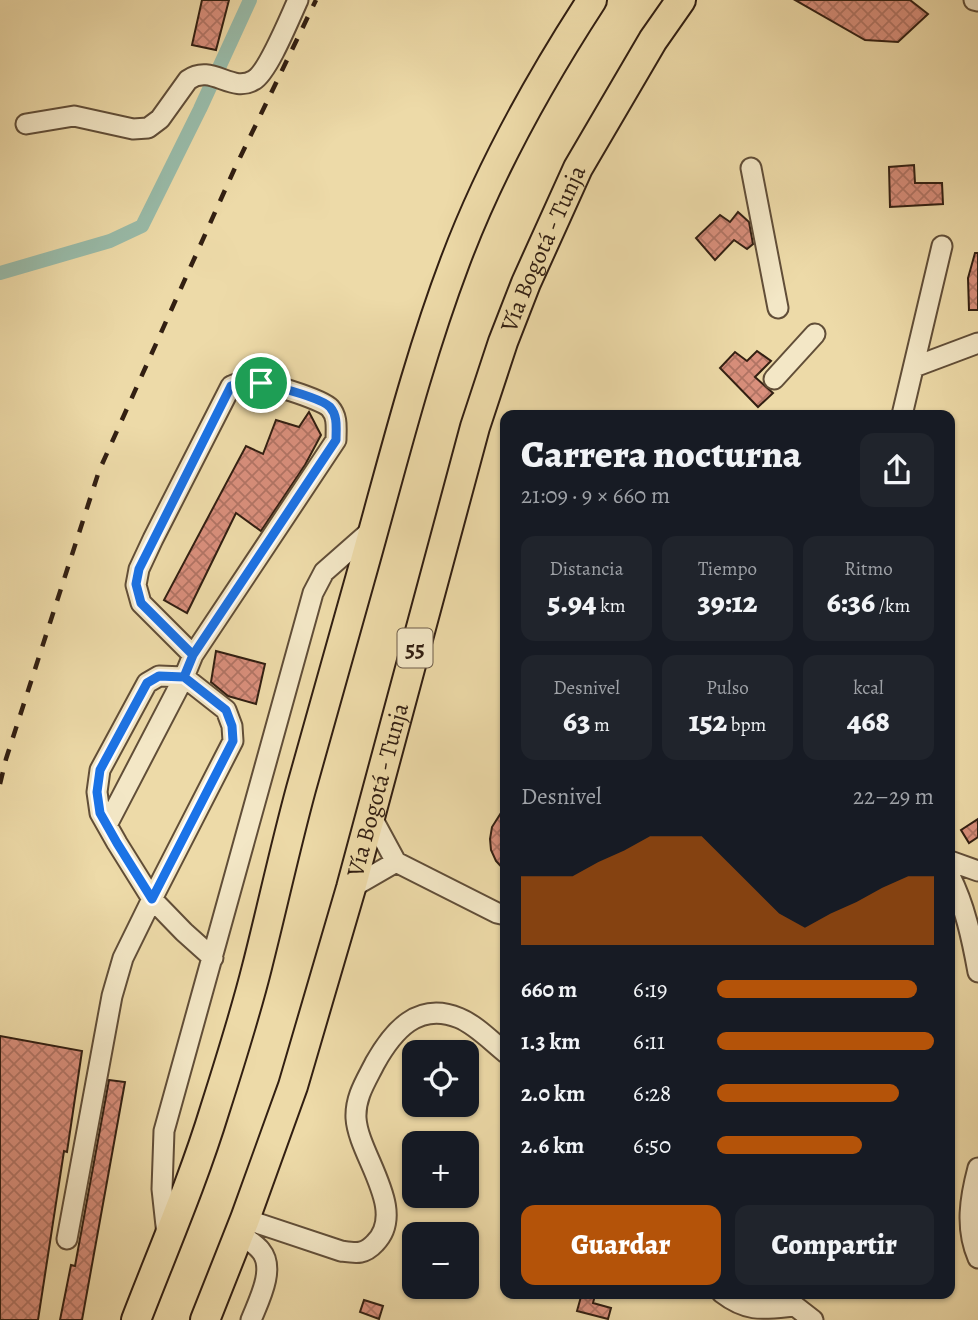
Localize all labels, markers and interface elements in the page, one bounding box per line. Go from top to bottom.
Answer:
street label: Vía Bogotá - Tunja [492,159,594,337]
pin [231,353,291,413]
icon: arrive [242,364,280,402]
text: Carrera nocturna [521,428,802,480]
button: share [860,433,934,507]
text: 21:09 · 9 × 660 m [521,480,670,511]
text: Distancia [549,556,624,582]
text: Tiempo [698,556,757,582]
text: Ritmo [844,556,893,582]
text: 5.94 [548,582,596,622]
text: 39:12 [698,582,757,622]
text: 6:36 [827,582,875,622]
text: km [596,593,625,619]
text: /km [875,593,910,619]
road number: 55 [398,628,432,668]
text: Desnivel [553,675,620,701]
text: Pulso [706,675,749,701]
text: kcal [853,675,884,701]
street label: Vía Bogotá - Tunja [338,698,416,881]
text: 63 [563,701,590,741]
text: 152 [689,701,727,741]
text: 468 [847,701,890,741]
text: m [590,712,610,738]
text: bpm [727,712,766,738]
text: Desnivel [521,781,602,812]
text: 22–29 m [853,781,934,812]
text: 660 m [521,974,577,1005]
text: 6:19 [633,974,667,1005]
text: 1.3 km [521,1026,581,1057]
text: 6:11 [633,1026,665,1057]
map controls [402,1040,479,1299]
button: locate [402,1040,479,1117]
text: 2.0 km [521,1078,585,1109]
text: 6:28 [633,1078,671,1109]
text: 2.6 km [521,1130,584,1161]
text: 6:50 [633,1130,671,1161]
button: + [402,1131,479,1208]
button: Guardar [521,1205,721,1285]
button: Compartir [735,1205,934,1285]
button: − [402,1222,479,1299]

